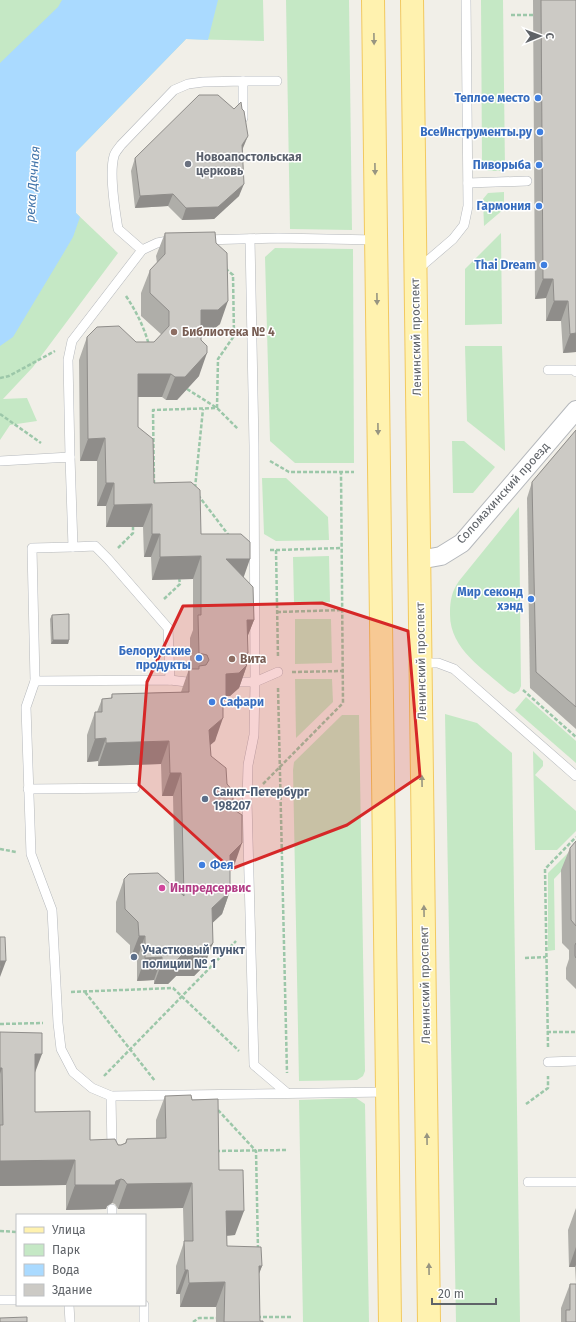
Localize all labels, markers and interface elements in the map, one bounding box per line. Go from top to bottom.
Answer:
north arrow [520,16,560,56]
one-way arrow [371,33,377,46]
text: С [543,33,556,40]
place label: Теплое место [454,91,530,105]
marker: Теплое место [533,93,543,103]
place label: ВсеИнструменты.ру [420,125,533,139]
marker: ВсеИнструменты.ру [535,127,545,137]
water label: река Дачная [22,145,43,223]
place label: Новоапостольская церковь [196,150,302,178]
place label: Пиворыба [473,158,531,172]
marker: Новоапостольская церковь [183,159,193,169]
marker: Пиворыба [534,160,544,170]
one-way arrow [372,163,378,176]
place label: Гармония [476,199,531,213]
marker: Гармония [534,201,544,211]
place label: Thai Dream [474,258,536,272]
marker: Thai Dream [539,260,549,270]
street label: Ленинский проспект [408,277,424,396]
one-way arrow [374,293,380,306]
place label: Библиотека № 4 [182,325,275,339]
marker: Библиотека № 4 [169,327,179,337]
one-way arrow [375,423,381,436]
street label: Соломахинский проезд [454,439,552,547]
place label: Мир секонд хэнд [457,585,523,613]
marker: Мир секонд хэнд [526,594,536,604]
street label: Ленинский проспект [413,601,429,720]
place label: Белорусские продукты [119,644,191,672]
place label: Вита [240,652,267,666]
marker: Белорусские продукты [194,653,204,663]
marker: Вита [227,654,237,664]
place label: Сафари [220,695,264,709]
marker: Сафари [207,697,217,707]
one-way arrow [419,774,425,787]
place label: Санкт-Петербург 198207 [213,785,310,813]
marker: Санкт-Петербург 198207 [200,794,210,804]
place label: Фея [210,858,233,872]
marker: Фея [197,860,207,870]
place label: Инпредсервис [170,881,251,895]
marker: Инпредсервис [157,883,167,893]
one-way arrow [421,904,427,917]
street label: Ленинский проспект [417,925,433,1044]
place label: Участковый пункт полиции № 1 [141,943,245,971]
marker: Участковый пункт полиции № 1 [129,952,139,962]
one-way arrow [424,1132,430,1145]
legend [16,1214,146,1306]
text: Улица [52,1223,86,1237]
text: Парк [52,1243,81,1257]
one-way arrow [426,1262,432,1275]
text: Вода [52,1263,79,1277]
scale bar [432,1280,496,1306]
text: Здание [52,1283,92,1297]
text: 20 m [438,1287,464,1301]

